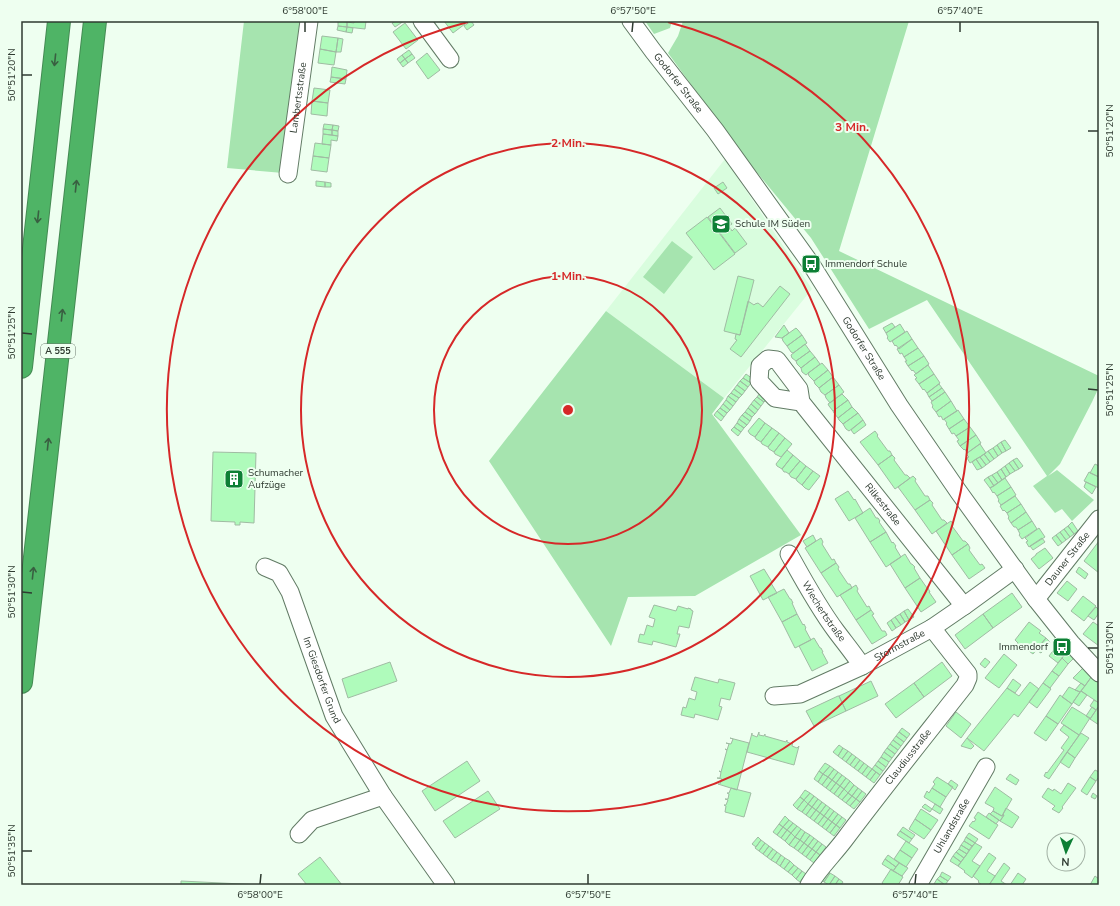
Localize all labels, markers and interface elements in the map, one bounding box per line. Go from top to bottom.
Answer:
text: 6°58'00"E [282,4,328,18]
text: 6°57'50"E [610,4,656,18]
text: 6°57'40"E [937,4,983,18]
text: 50°51'20"N [5,48,19,102]
street label: Godorfer Straße [650,50,706,116]
one-way arrow [51,53,59,66]
street label: Lambertsstraße [287,61,310,134]
text: 50°51'20"N [1103,104,1117,158]
text: 3 Min. [835,119,869,135]
text: 2 Min. [551,135,585,151]
one-way arrow [73,180,80,193]
one-way arrow [34,210,41,223]
school or university icon: Schule IM Süden [710,213,732,235]
place label: Schule IM Süden [735,217,810,231]
bus stop icon: Immendorf Schule [800,253,822,275]
place label: Immendorf Schule [825,257,907,271]
text: 1 Min. [551,268,585,284]
text: 50°51'25"N [5,306,19,360]
one-way arrow [58,309,66,322]
street label: Godorfer Straße [838,314,889,383]
road number: A 555 [41,344,75,358]
text: 50°51'25"N [1103,363,1117,417]
centre of rings [561,403,575,417]
one-way arrow [44,438,51,451]
place label: Schumacher Aufzüge [248,466,304,492]
building icon: Schumacher Aufzüge [223,468,245,490]
street label: Rilkestraße [861,480,904,529]
street label: Dauner Straße [1042,529,1093,589]
text: 50°51'30"N [5,565,19,619]
one-way arrow [29,567,37,580]
street label: Wiechertstraße [798,578,849,645]
text: 50°51'30"N [1103,621,1117,675]
street label: Stormstraße [872,626,928,665]
street label: Im Giesdorfer Grund [299,635,344,727]
bus stop icon: Immendorf [1051,636,1073,658]
place label: Immendorf [999,640,1049,654]
street label: Claudiusstraße [882,726,935,788]
street label: Uhlandstraße [931,796,973,856]
text: 50°51'35"N [5,824,19,878]
north arrow [1046,832,1086,872]
text: N [1061,854,1070,869]
text: 6°58'00"E [237,888,283,902]
text: 6°57'50"E [565,888,611,902]
text: 6°57'40"E [892,888,938,902]

